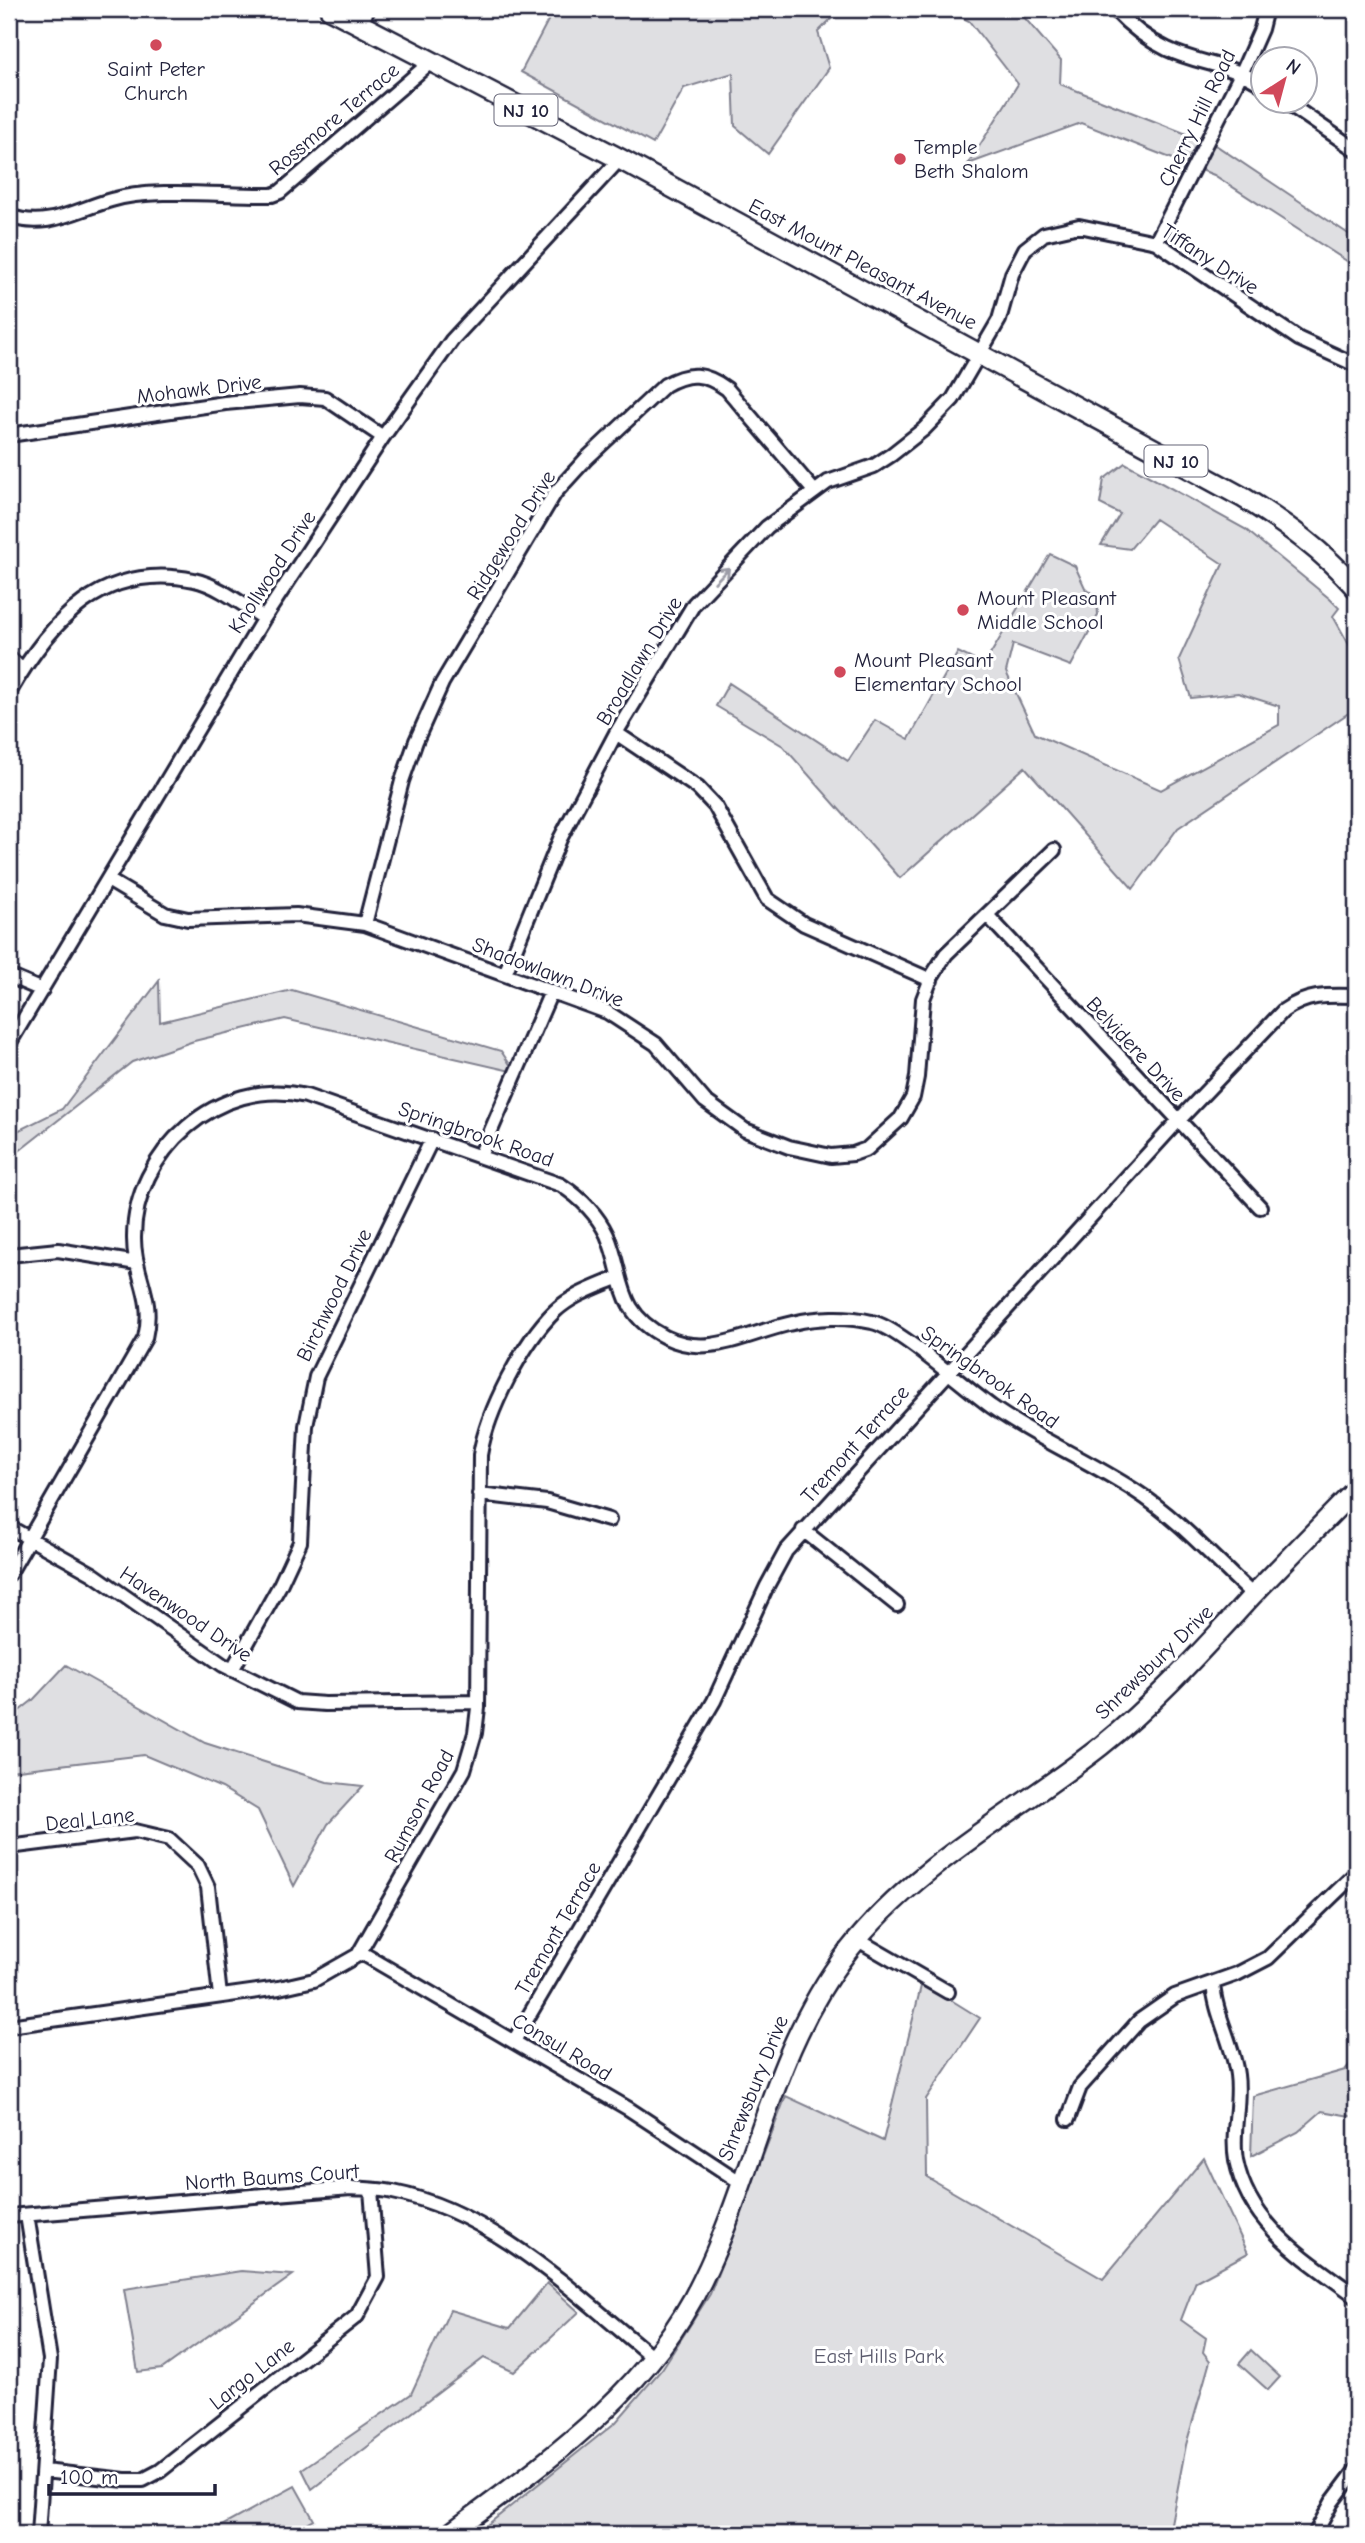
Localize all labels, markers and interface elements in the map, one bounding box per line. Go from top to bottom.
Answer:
marker: Saint Peter Church [148,37,164,53]
street label: Cherry Hill Road [1154,46,1240,190]
north arrow [1250,46,1320,116]
text: N [1282,55,1305,80]
place label: Saint Peter Church [107,57,205,105]
street label: Rossmore Terrace [264,58,404,180]
road number: NJ 10 [494,94,558,125]
place label: Temple Beth Shalom [914,135,1029,183]
marker: Temple Beth Shalom [892,151,908,167]
street label: East Mount Pleasant Avenue [745,194,981,334]
street label: Tiffany Drive [1157,219,1263,299]
street label: Mohawk Drive [135,369,263,409]
road number: NJ 10 [1144,446,1208,476]
street label: Ridgewood Drive [462,466,560,604]
street label: Knollwood Drive [223,506,321,638]
one-way arrow [713,567,730,584]
place label: Mount Pleasant Middle School [977,586,1117,634]
street label: Broadlawn Drive [591,592,687,730]
marker: Mount Pleasant Middle School [955,602,971,618]
place label: Mount Pleasant Elementary School [854,648,1022,696]
marker: Mount Pleasant Elementary School [832,664,848,680]
street label: Shadowlawn Drive [469,932,627,1012]
street label: Belvidere Drive [1082,992,1190,1106]
street label: Springbrook Road [395,1096,557,1172]
street label: Birchwood Drive [292,1225,376,1365]
street label: Springbrook Road [917,1321,1063,1433]
street label: Tremont Terrace [796,1380,914,1508]
street label: Havenwood Drive [115,1561,257,1667]
street label: Shrewsbury Drive [1090,1600,1218,1724]
street label: Rumson Road [379,1745,459,1867]
street label: Deal Lane [44,1802,136,1836]
street label: Tremont Terrace [510,1857,606,1999]
street label: Consul Road [508,2008,616,2086]
street label: Shrewsbury Drive [713,2012,793,2164]
street label: North Baums Court [184,2159,361,2195]
street label: Largo Lane [205,2333,299,2415]
park label: East Hills Park [814,2344,944,2368]
scale bar [49,2452,215,2496]
text: 100 m [60,2465,118,2489]

